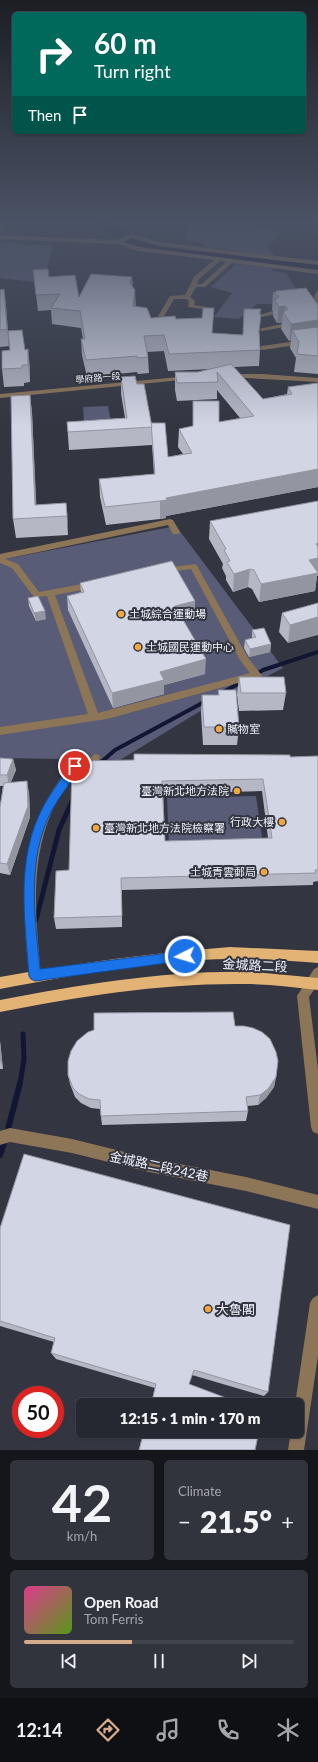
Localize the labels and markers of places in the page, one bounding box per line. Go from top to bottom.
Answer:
place label: 土城綜合運動場 [129,607,206,620]
marker: 土城綜合運動場 [116,609,126,619]
place label: 土城國民運動中心 [146,640,234,653]
marker: 土城國民運動中心 [133,642,143,652]
place label: 贓物室 [227,722,260,735]
marker: 贓物室 [214,724,224,734]
pin [58,749,92,783]
place label: 臺灣新北地方法院 [141,784,229,797]
marker: 臺灣新北地方法院 [232,786,242,796]
place label: 行政大樓 [230,815,274,828]
marker: 行政大樓 [277,817,287,827]
place label: 臺灣新北地方法院檢察署 [104,821,225,834]
marker: 臺灣新北地方法院檢察署 [91,823,101,833]
place label: 土城青雲郵局 [190,865,256,878]
marker: 土城青雲郵局 [259,867,269,877]
place label: 大魯閣 [216,1301,255,1317]
marker: 大魯閣 [203,1304,213,1314]

